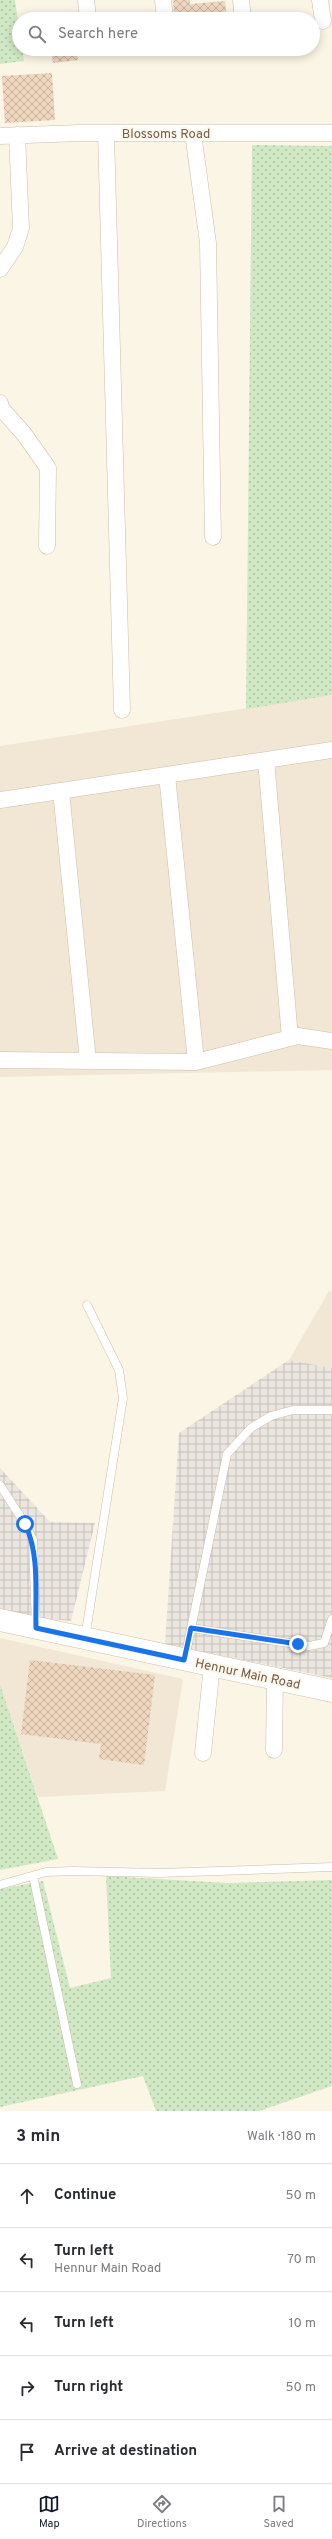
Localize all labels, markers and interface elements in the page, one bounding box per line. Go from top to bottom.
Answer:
search box [12,12,320,56]
icon: search [26,23,48,45]
text: Search here [58,25,138,44]
street label: Blossoms Road [122,127,210,143]
route start [16,1515,34,1533]
route end [289,1635,307,1653]
street label: Hennur Main Road [193,1656,302,1694]
text: 3 min [16,2126,60,2148]
text: Walk · 180 m [247,2129,316,2145]
icon: ahead [16,2185,38,2207]
text: Continue [54,2186,116,2205]
text: 50 m [286,2188,316,2204]
text: Turn left [54,2242,114,2261]
icon: left [16,2249,38,2271]
text: 70 m [287,2252,316,2268]
text: Hennur Main Road [54,2261,161,2277]
icon: left [16,2313,38,2335]
text: Turn left [54,2314,114,2333]
text: 10 m [289,2316,316,2332]
icon: right [16,2377,38,2399]
text: Turn right [54,2378,123,2397]
text: 50 m [286,2380,316,2396]
icon: arrive [16,2441,38,2463]
text: Arrive at destination [54,2442,197,2461]
tab: Map [38,2493,60,2531]
tab: Directions [137,2493,187,2531]
tab: Saved [263,2493,294,2531]

